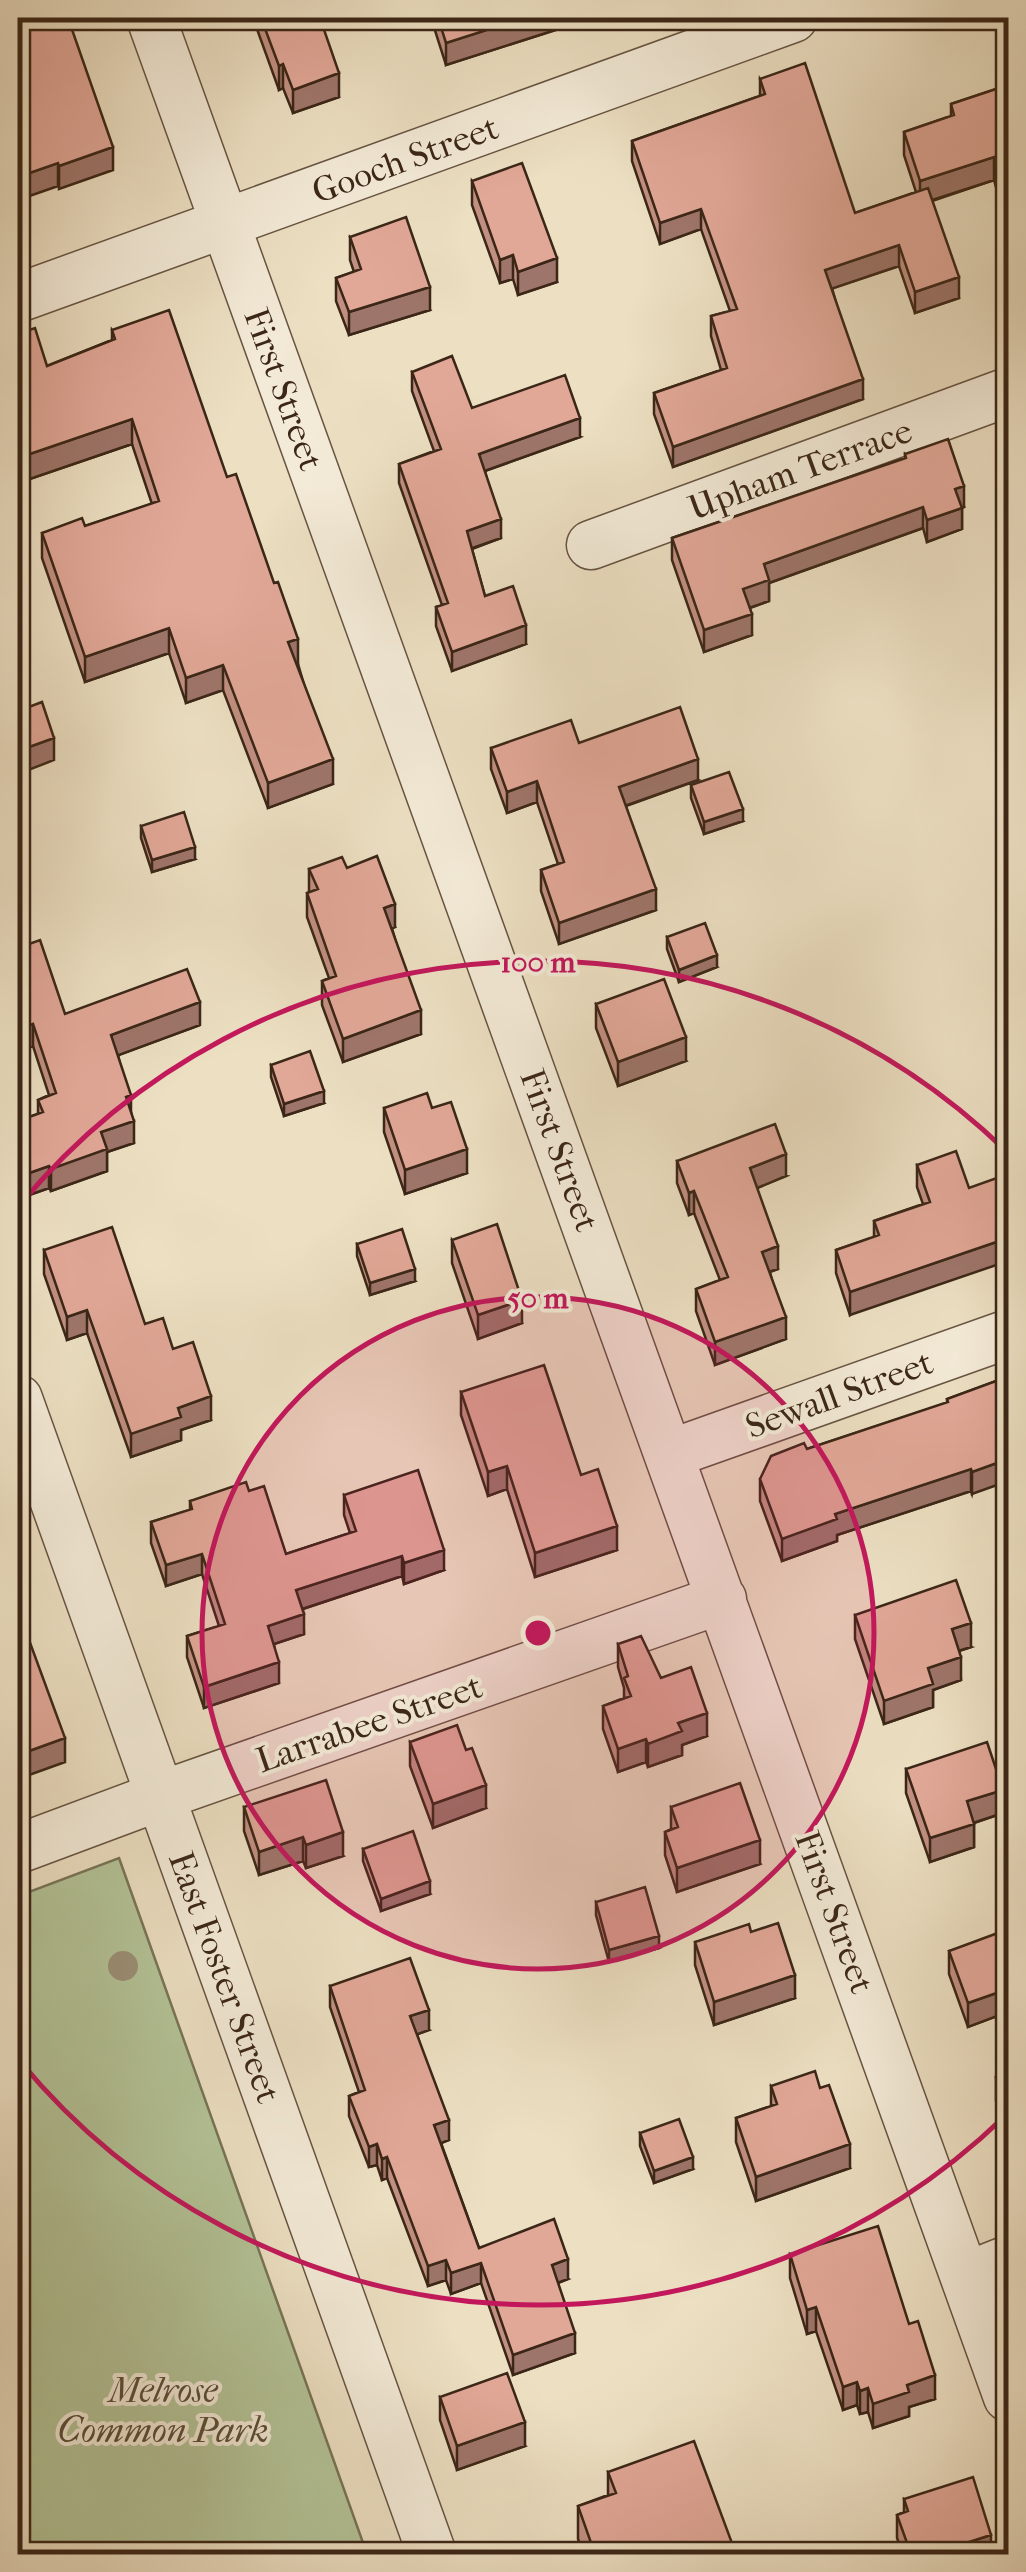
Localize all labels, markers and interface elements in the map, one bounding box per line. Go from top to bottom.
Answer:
street label: Gooch Street [306,107,504,212]
street label: First Street [235,303,332,476]
street label: Upham Terrace [683,410,918,529]
text: 100 m [500,945,577,980]
street label: First Street [511,1064,608,1237]
text: 50 m [508,1281,569,1316]
street label: Sewall Street [740,1341,939,1447]
centre of rings [520,1615,556,1651]
street label: Larrabee Street [251,1665,488,1781]
street label: First Street [786,1826,883,1999]
street label: East Foster Street [160,1846,289,2109]
park label: Melrose Common Park [57,2370,269,2451]

